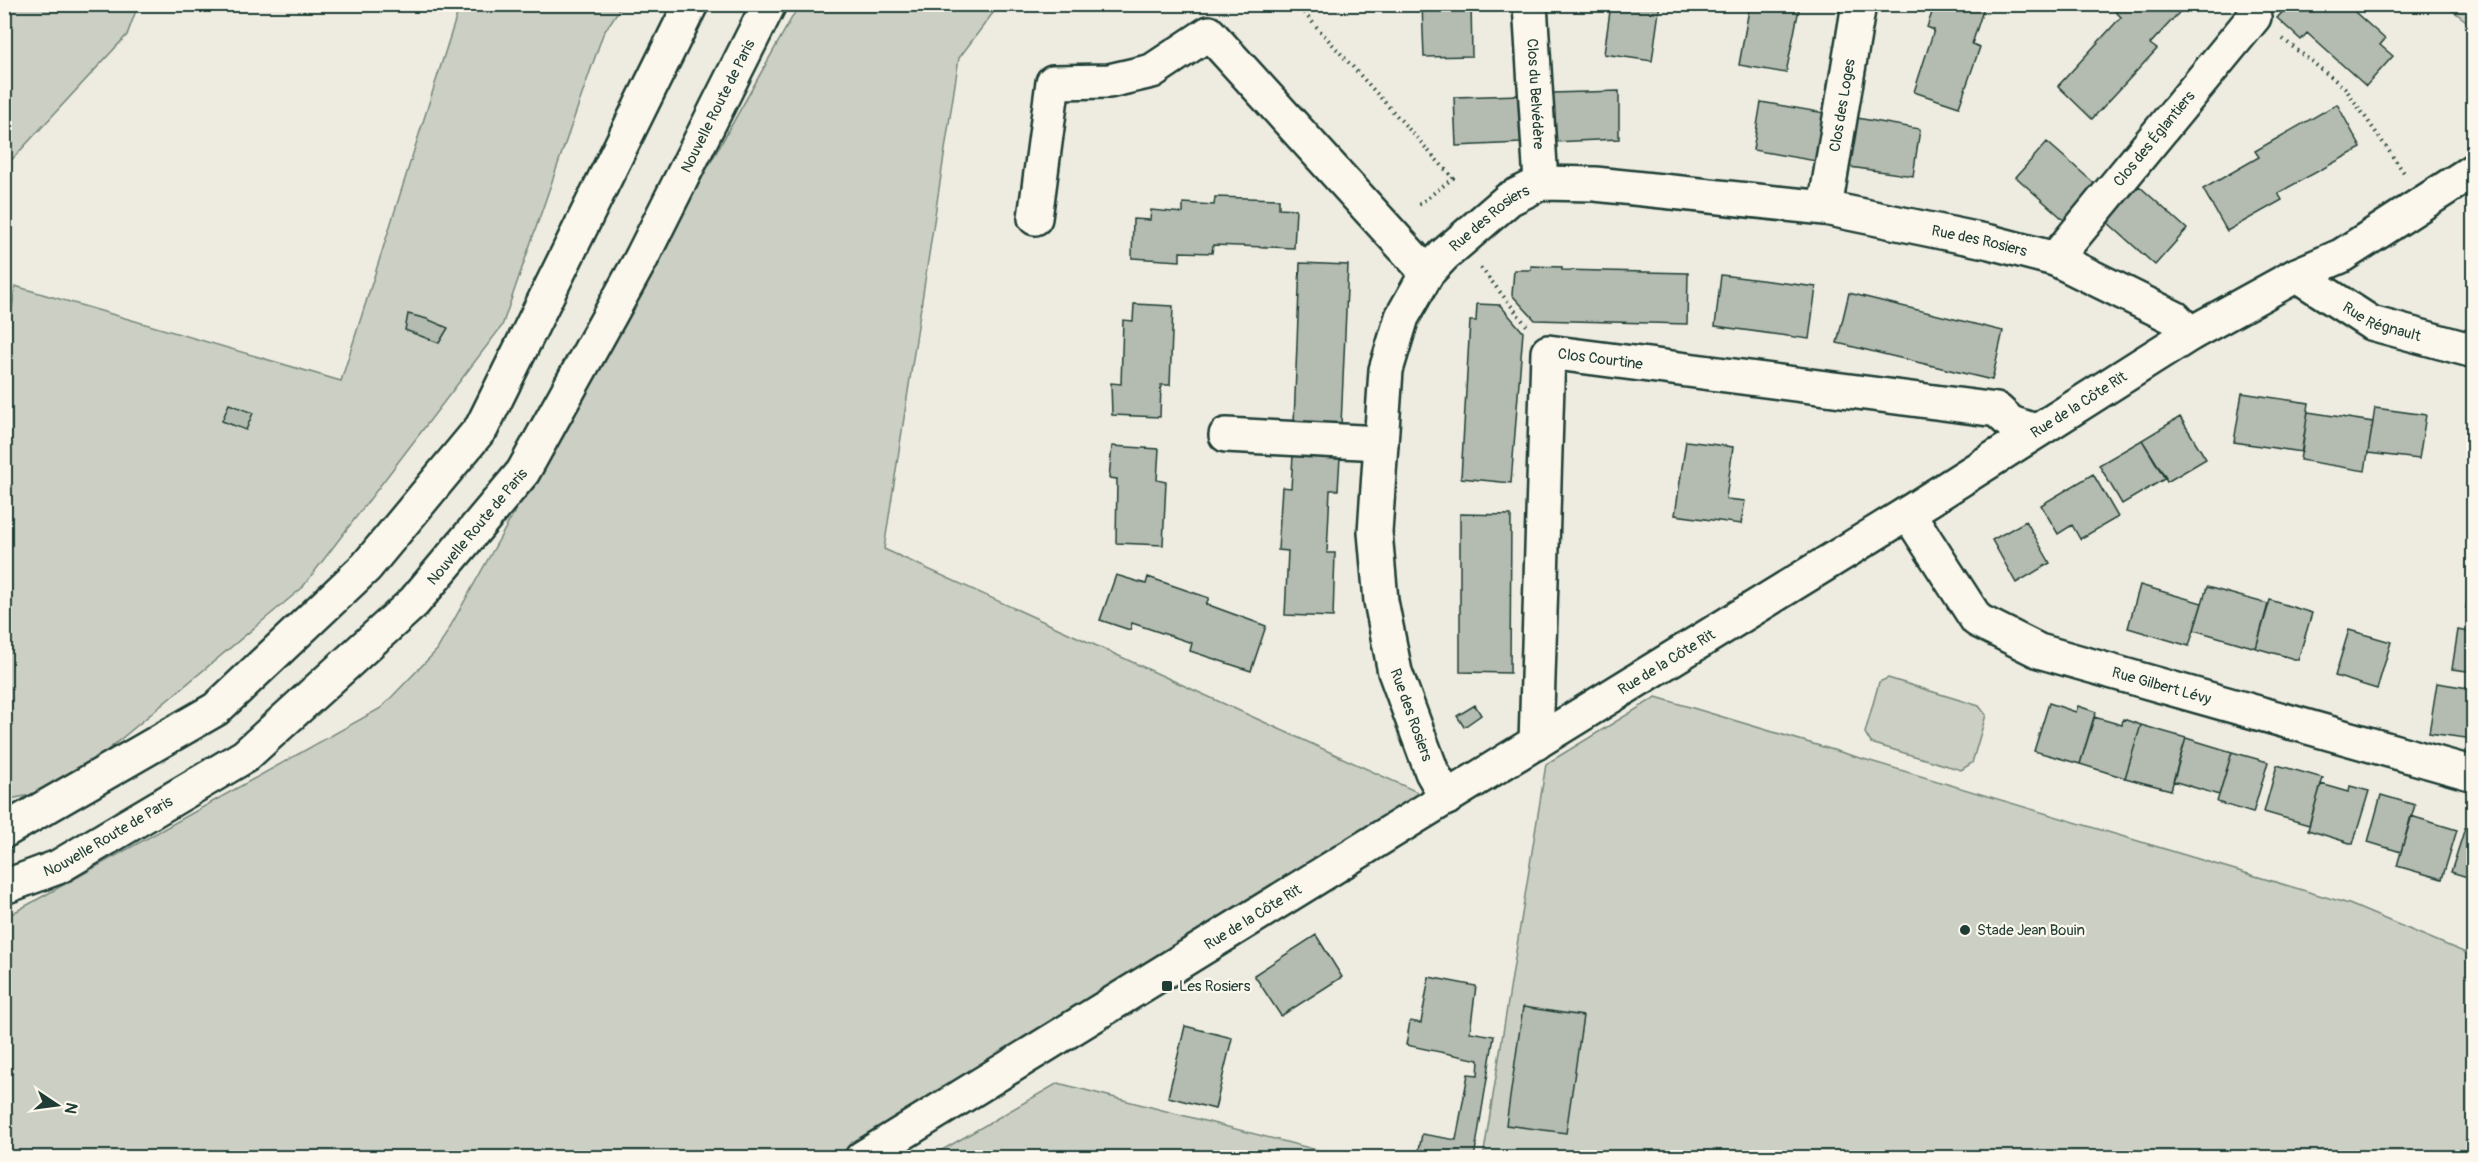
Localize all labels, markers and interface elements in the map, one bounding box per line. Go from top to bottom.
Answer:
street label: Nouvelle Route de Paris [676,36,759,176]
street label: Clos du Belvédère [1523,38,1548,150]
street label: Clos des Loges [1825,57,1859,153]
street label: Clos des Églantiers [2109,87,2199,190]
street label: Rue des Rosiers [1445,181,1533,256]
street label: Rue des Rosiers [1930,221,2029,261]
street label: Rue Régnault [2339,298,2424,346]
street label: Clos Courtine [1557,344,1645,374]
street label: Rue de la Côte Rit [2027,367,2131,442]
street label: Nouvelle Route de Paris [423,464,532,589]
street label: Rue de la Côte Rit [1614,624,1719,699]
street label: Rue Gilbert Lévy [2110,663,2214,709]
street label: Rue des Rosiers [1385,666,1437,764]
street label: Nouvelle Route de Paris [41,792,176,881]
street label: Rue de la Côte Rit [1201,879,1306,954]
place label: Stade Jean Bouin [1977,921,2085,940]
marker: Stade Jean Bouin [1958,923,1972,937]
place label: Les Rosiers [1179,977,1251,996]
marker: Les Rosiers [1160,979,1174,993]
north arrow [27,1075,87,1135]
text: N [60,1101,82,1116]

